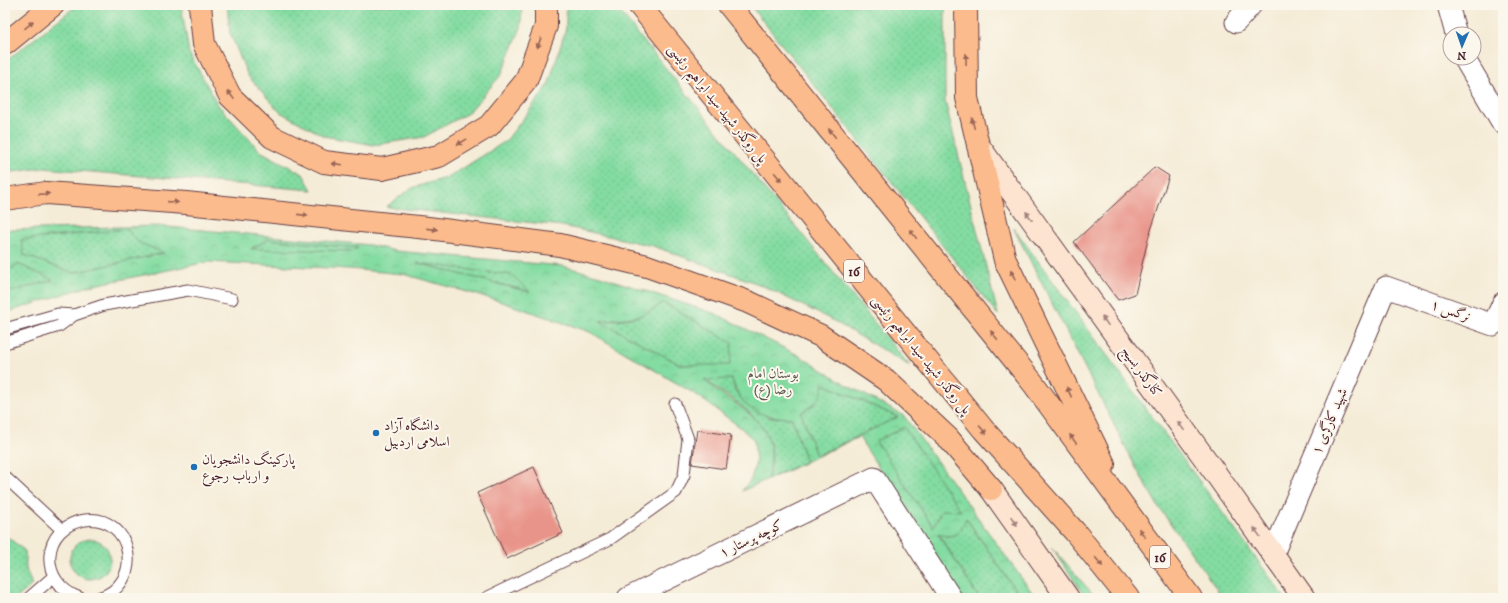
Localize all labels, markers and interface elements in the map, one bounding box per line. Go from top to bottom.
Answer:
one-way arrow [23,20,34,29]
north arrow [1442,26,1482,66]
one-way arrow [536,37,542,49]
street label: پل روگذر شهید سید ابراهیم رئیسی [660,39,773,171]
text: N [1457,48,1466,62]
one-way arrow [963,52,969,65]
one-way arrow [227,90,235,101]
one-way arrow [969,116,975,129]
one-way arrow [827,127,836,138]
one-way arrow [457,138,467,146]
one-way arrow [331,160,343,167]
one-way arrow [773,171,782,182]
one-way arrow [38,190,50,197]
one-way arrow [167,198,179,205]
one-way arrow [1025,210,1033,221]
one-way arrow [297,212,309,218]
one-way arrow [426,226,438,232]
one-way arrow [909,229,917,239]
road number: 16 [844,260,864,282]
one-way arrow [1010,269,1016,281]
street label: پل روگذر شهید سید ابراهیم رئیسی [864,290,977,422]
street label: نرگس ۱ [1428,296,1473,326]
one-way arrow [1101,315,1109,326]
one-way arrow [990,330,999,341]
street label: کنارگذر بسیج [1114,341,1167,402]
park label: بوستان امام رضا (ع) [747,365,799,401]
street label: شهید کارگری ۱ [1307,385,1352,457]
one-way arrow [1066,386,1072,398]
place label: دانشگاه آزاد اسلامی اردبیل [384,416,449,452]
one-way arrow [1178,421,1186,431]
one-way arrow [979,424,988,435]
marker: دانشگاه آزاد اسلامی اردبیل [371,428,381,438]
one-way arrow [1069,433,1077,444]
place label: پارکینگ دانشجویان و ارباب رجوع [202,450,296,487]
marker: پارکینگ دانشجویان و ارباب رجوع [189,462,199,472]
street label: کوچه پرستار ۱ [717,516,786,562]
one-way arrow [1010,516,1018,527]
one-way arrow [1253,527,1261,537]
one-way arrow [1139,528,1147,538]
road number: 16 [1150,546,1170,568]
one-way arrow [1095,557,1103,567]

